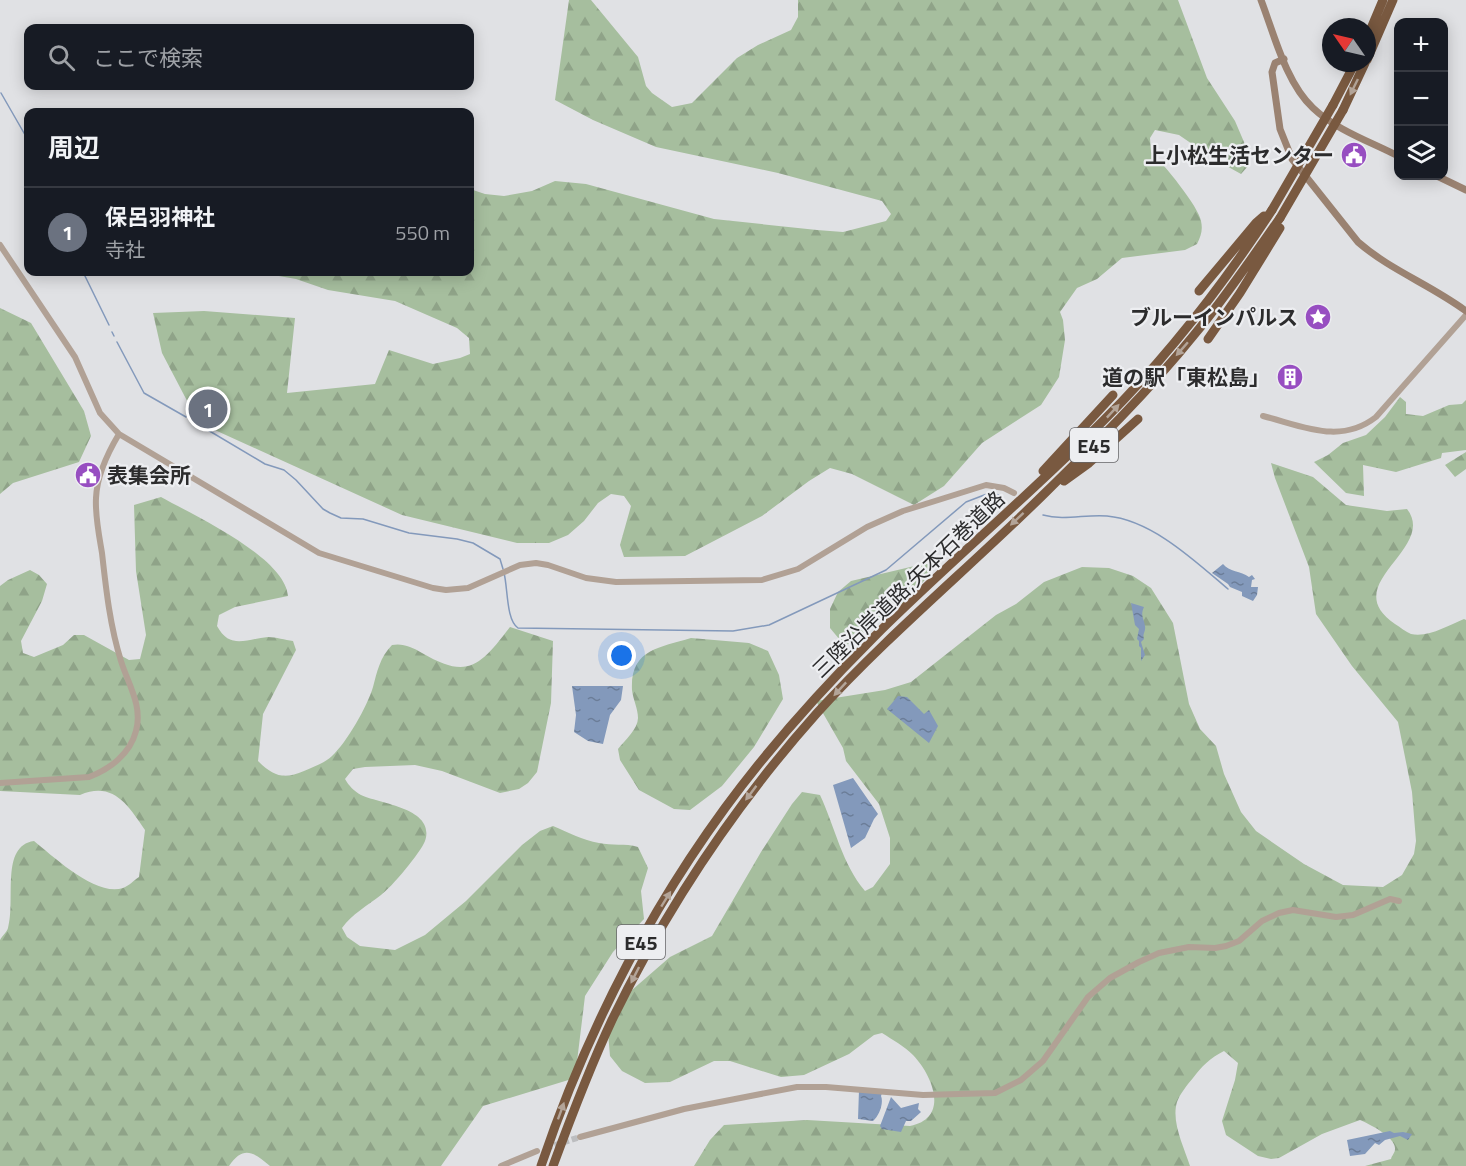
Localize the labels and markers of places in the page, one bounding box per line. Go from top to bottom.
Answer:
place label: 上小松生活センター [1145,139,1334,171]
public building icon: 上小松生活センター [1339,140,1369,170]
place label: ブルーインパルス [1130,301,1298,333]
place icon: ブルーインパルス [1303,302,1333,332]
place label: 道の駅「東松島」 [1102,361,1270,393]
building icon: 道の駅「東松島」 [1275,362,1305,392]
pin: 1 [188,386,228,432]
place label: 表集会所 [107,459,191,491]
public building icon: 表集会所 [73,460,103,490]

